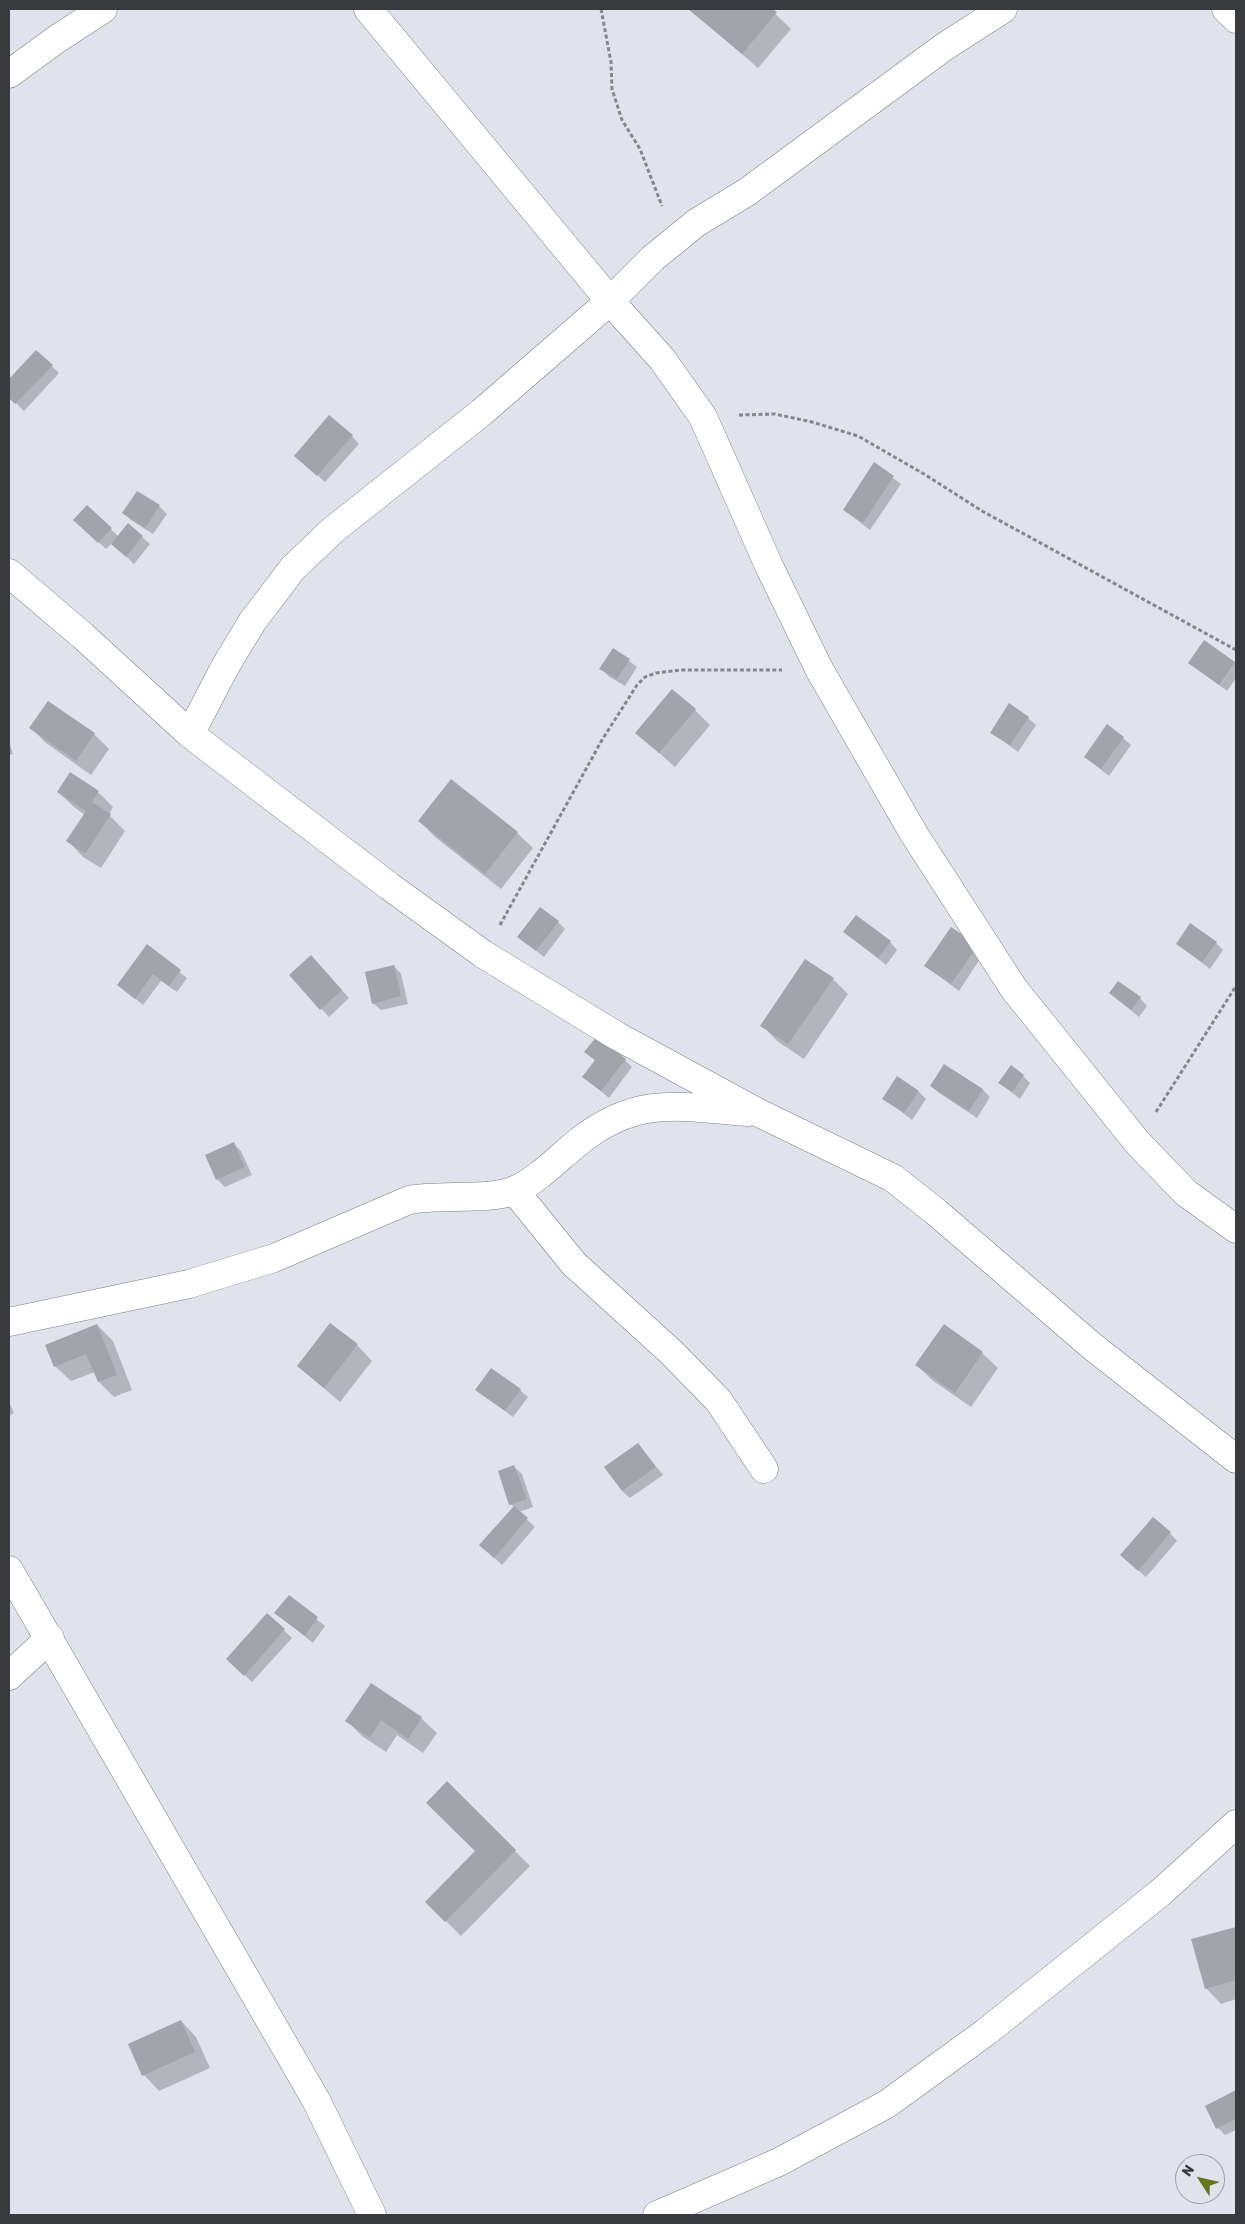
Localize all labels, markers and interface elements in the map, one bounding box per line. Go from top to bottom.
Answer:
north arrow [1175,2154,1225,2204]
text: N [1178,2162,1198,2180]

